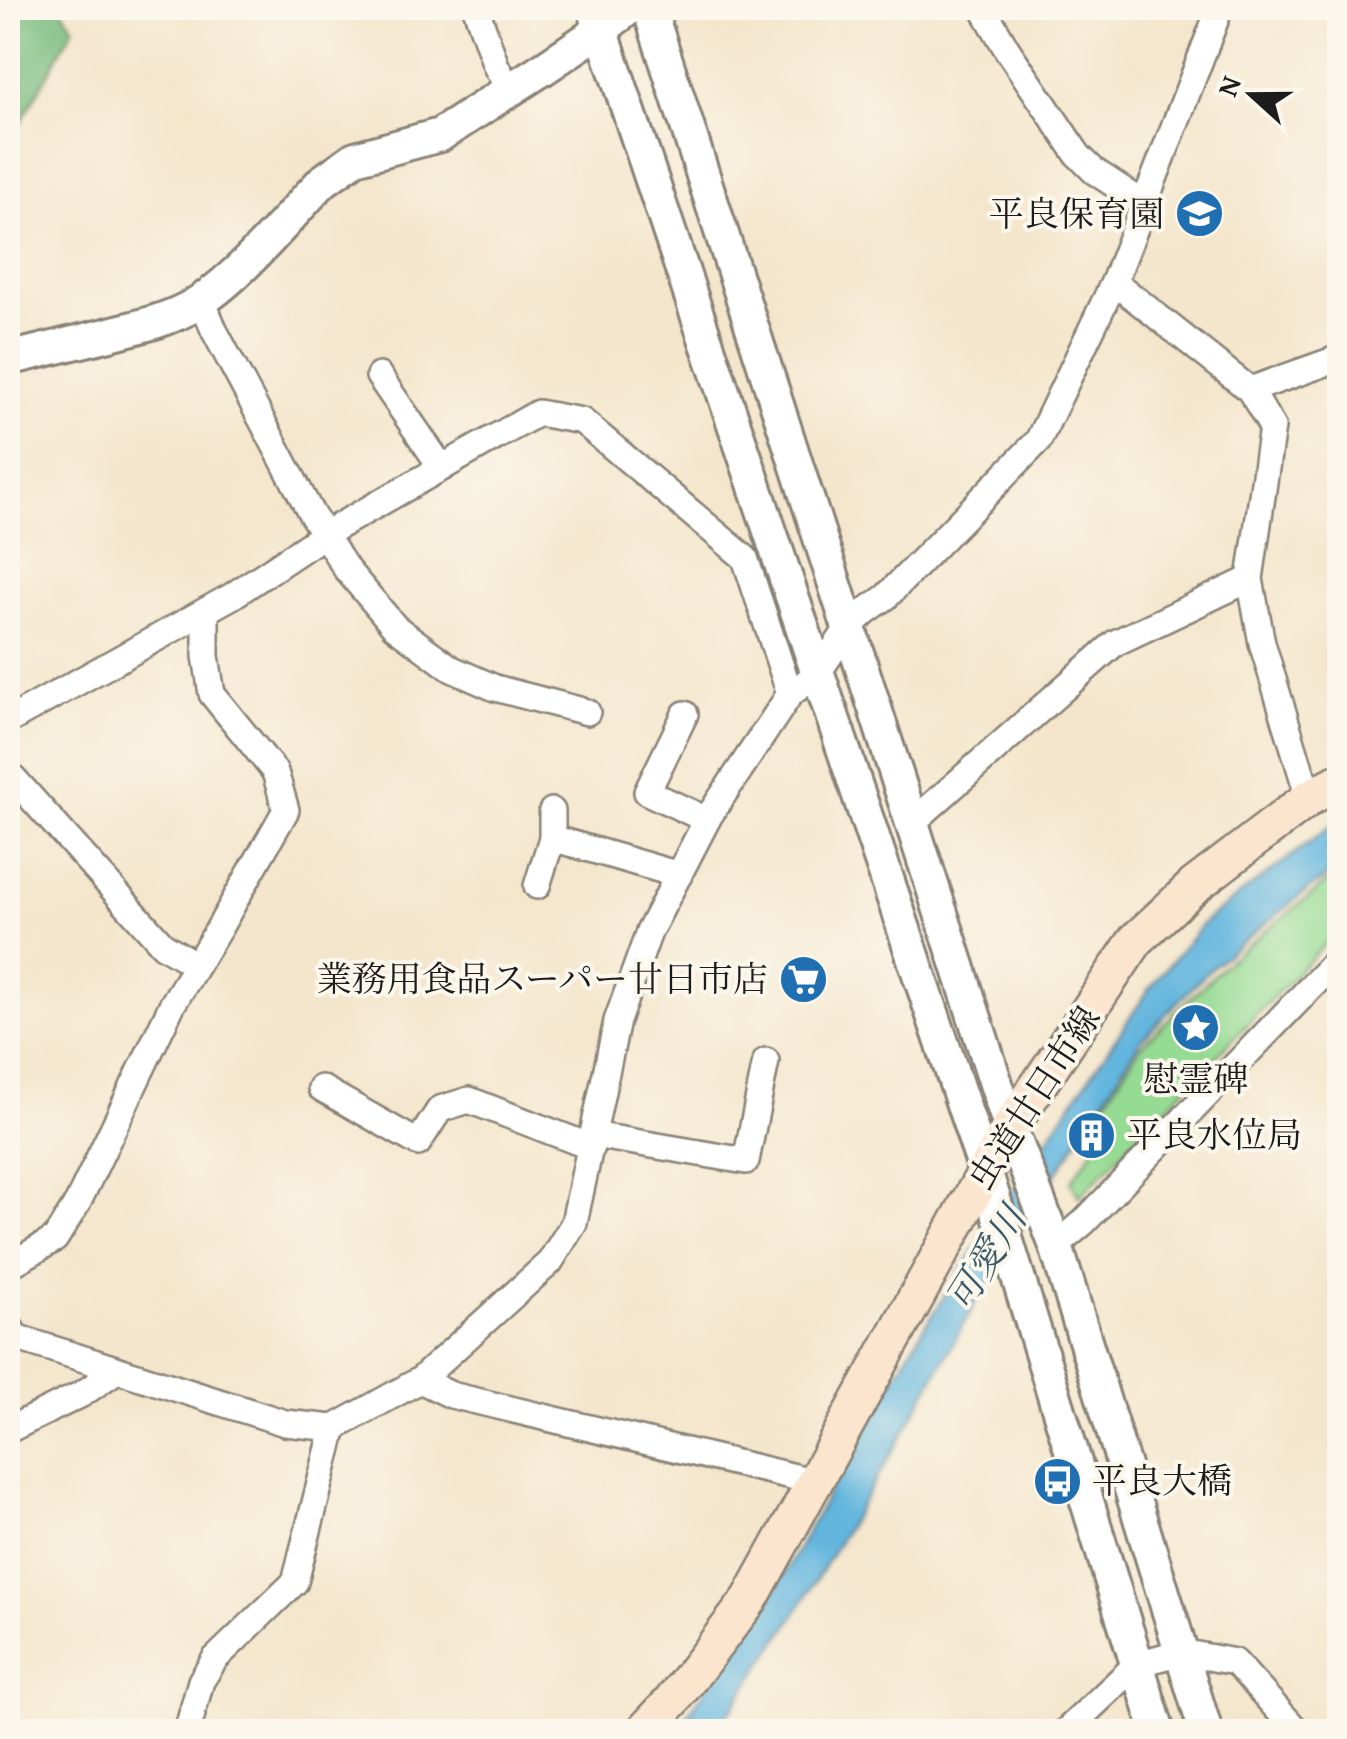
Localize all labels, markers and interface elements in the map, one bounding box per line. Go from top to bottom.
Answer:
north arrow [1202,45,1302,145]
text: N [1206,70,1251,102]
place label: 平良保育園 [989,188,1164,239]
school or university icon: 平良保育園 [1173,188,1225,240]
place label: 業務用食品スーパー廿日市店 [316,953,768,1004]
supermarket icon: 業務用食品スーパー廿日市店 [777,953,829,1005]
street label: 虫道廿日市線 [955,996,1112,1200]
place icon: 慰霊碑 [1170,1001,1222,1053]
place label: 慰霊碑 [1143,1053,1249,1104]
building icon: 平良水位局 [1066,1109,1118,1161]
place label: 平良水位局 [1127,1109,1302,1160]
water label: 可愛川 [931,1192,1041,1322]
bus stop icon: 平良大橋 [1031,1455,1083,1507]
place label: 平良大橋 [1092,1455,1232,1506]

